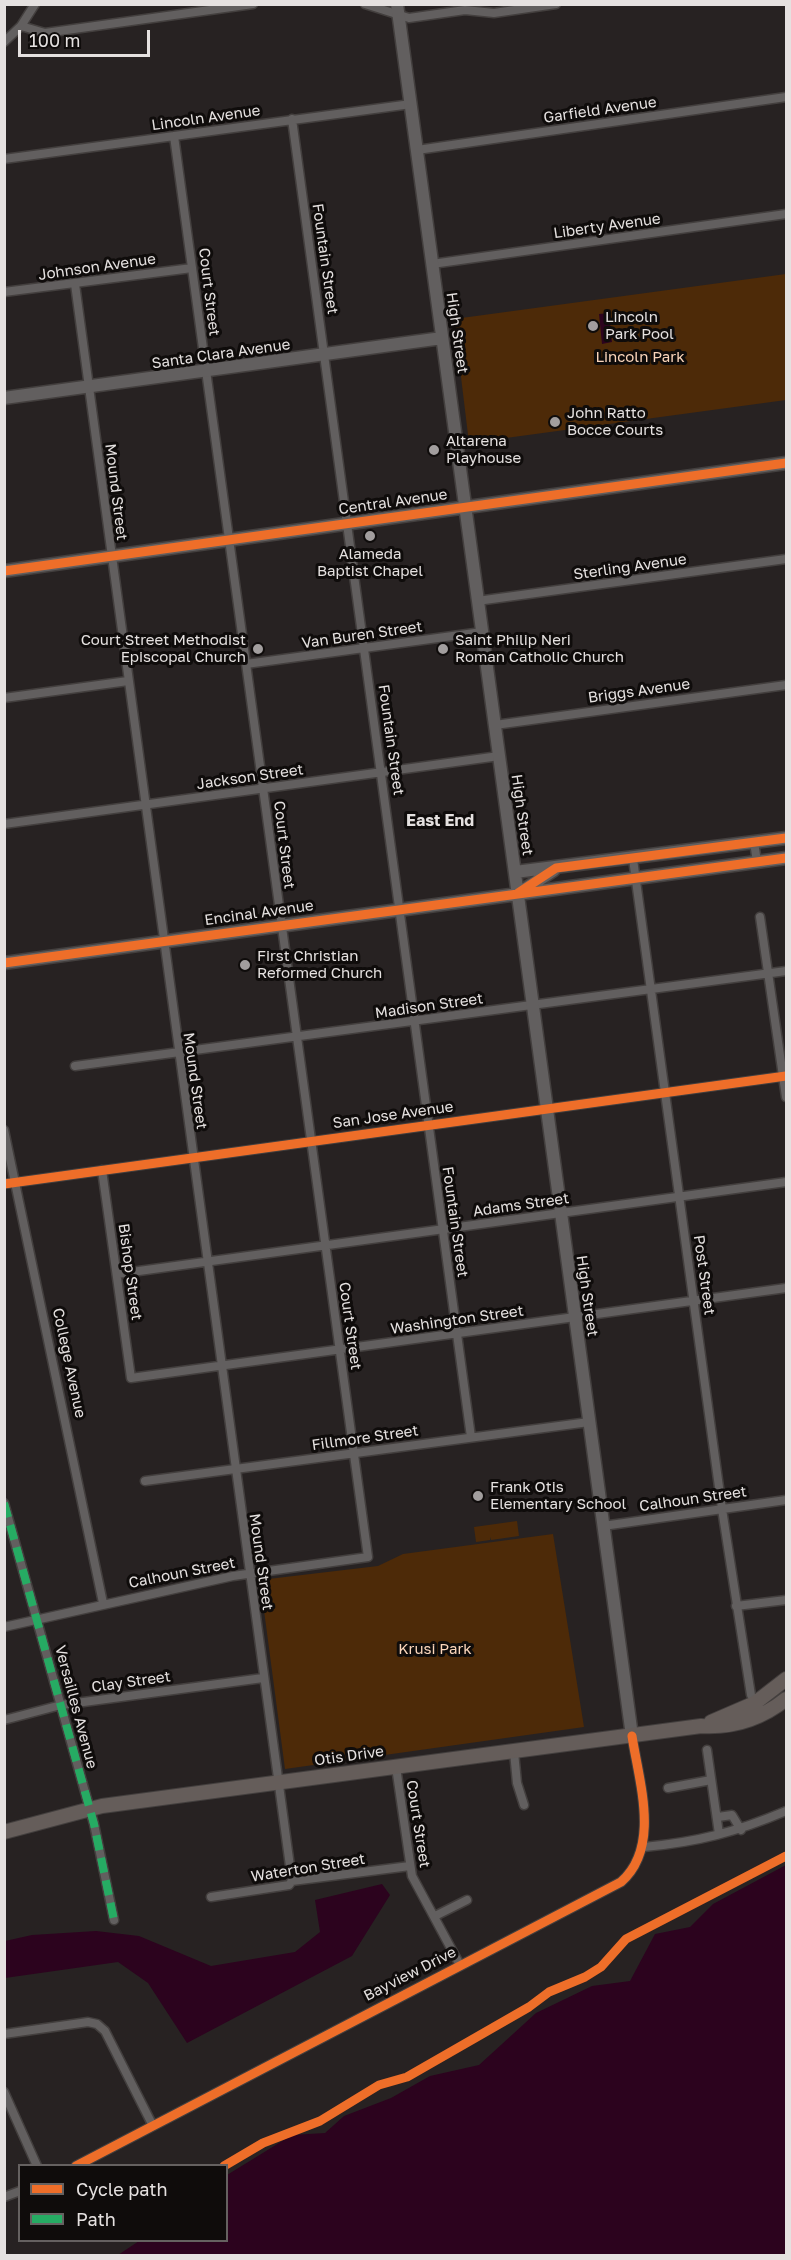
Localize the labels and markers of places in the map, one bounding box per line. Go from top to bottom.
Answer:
place label: Lincoln Park Pool [605,308,674,343]
marker: Lincoln Park Pool [586,319,600,333]
place label: John Ratto Bocce Courts [567,404,663,439]
marker: John Ratto Bocce Courts [548,415,562,429]
place label: Altarena Playhouse [446,432,521,467]
marker: Altarena Playhouse [427,443,441,457]
marker: Alameda Baptist Chapel [363,529,377,543]
place label: Alameda Baptist Chapel [317,545,423,580]
place label: Court Street Methodist Episcopal Church [81,631,246,666]
place label: Saint Philip Neri Roman Catholic Church [455,631,624,666]
marker: Court Street Methodist Episcopal Church [251,642,265,656]
marker: Saint Philip Neri Roman Catholic Church [436,642,450,656]
place label: First Christian Reformed Church [257,947,382,982]
marker: First Christian Reformed Church [238,958,252,972]
place label: Frank Otis Elementary School [490,1478,626,1513]
marker: Frank Otis Elementary School [471,1489,485,1503]

